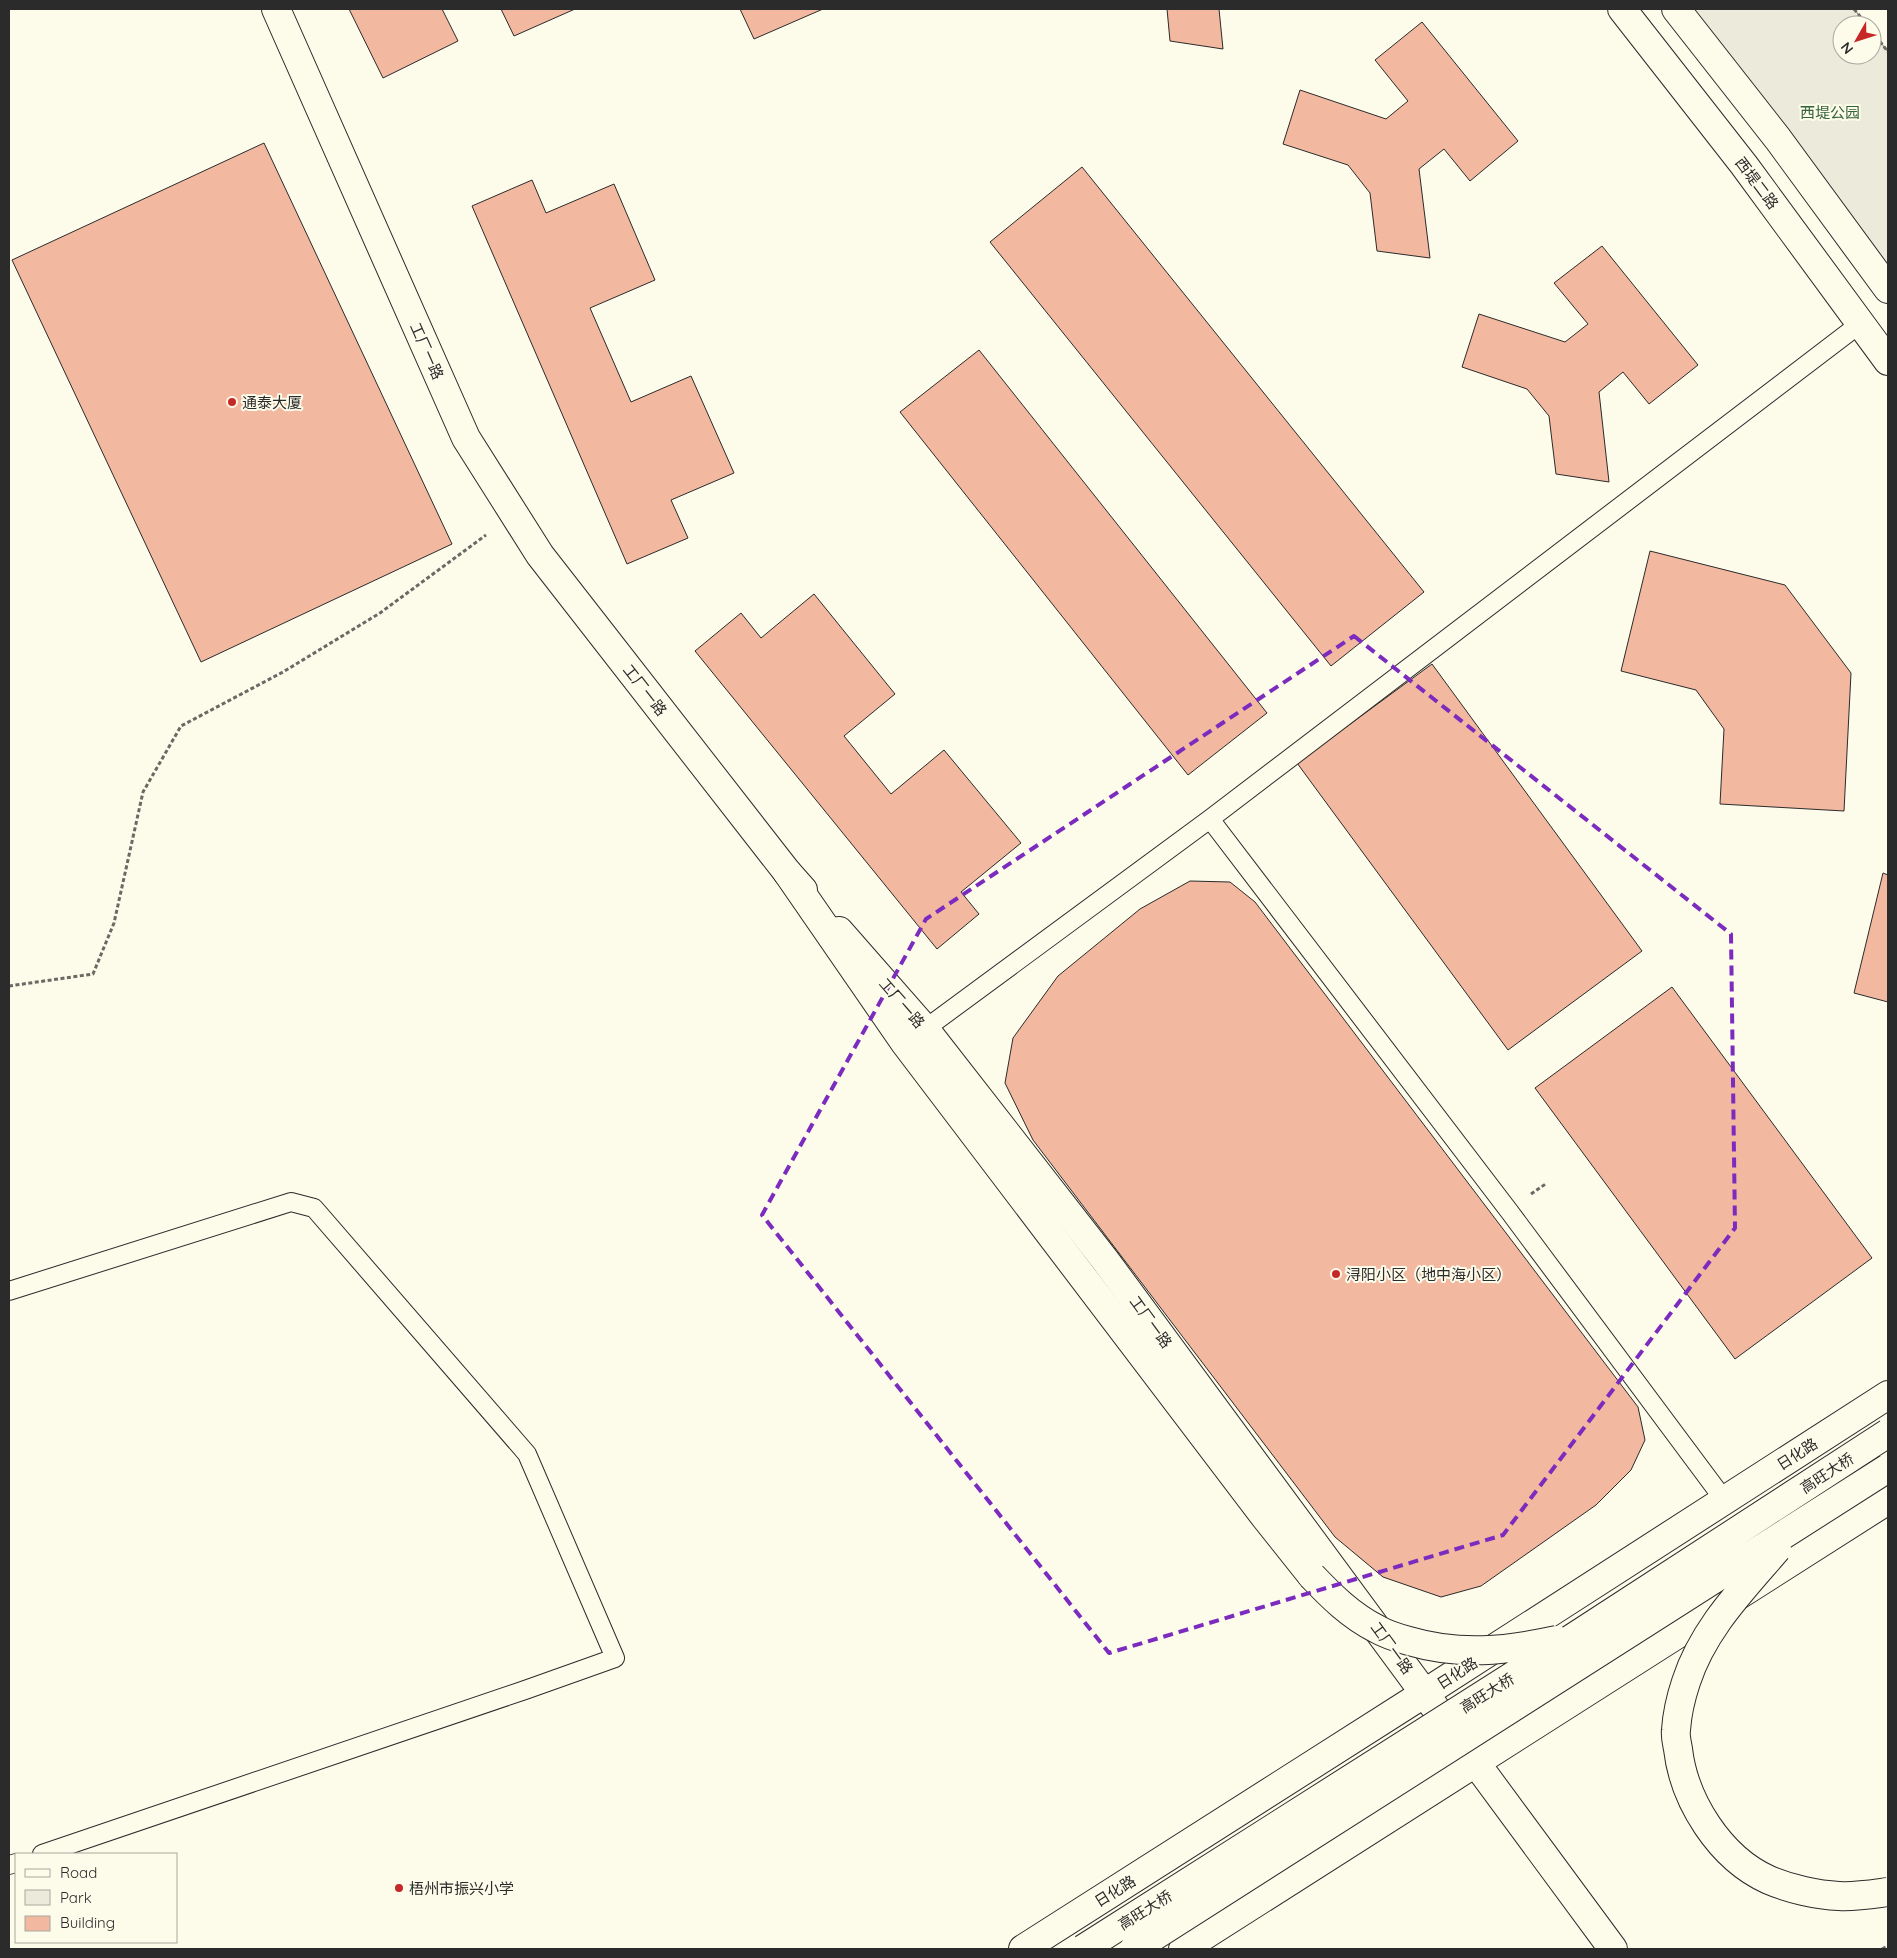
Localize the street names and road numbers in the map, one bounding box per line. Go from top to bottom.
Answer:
street label: 西堤二路 [1731,153,1783,213]
street label: 工厂一路 [406,320,448,382]
street label: 工厂一路 [619,661,671,719]
street label: 工厂一路 [875,974,929,1032]
street label: 工厂一路 [1126,1292,1176,1352]
street label: 日化路 [1773,1434,1821,1474]
street label: 高旺大桥 [1797,1449,1857,1497]
street label: 工厂一路 [1367,1618,1417,1678]
street label: 日化路 [1433,1653,1481,1693]
street label: 高旺大桥 [1457,1669,1517,1717]
street label: 日化路 [1091,1871,1139,1911]
street label: 高旺大桥 [1115,1886,1175,1934]

